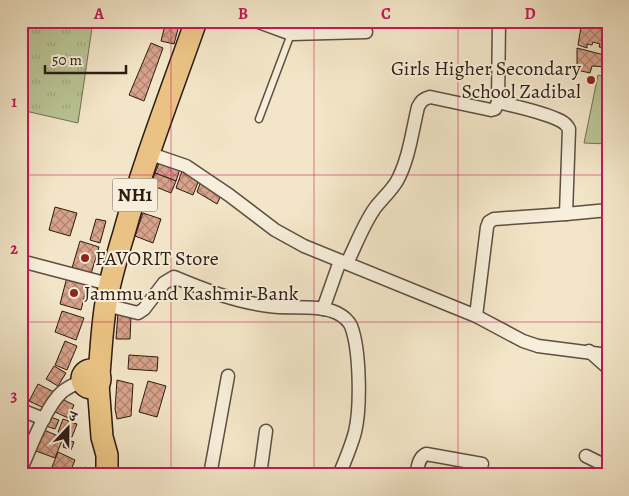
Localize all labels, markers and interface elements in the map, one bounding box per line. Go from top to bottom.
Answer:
text: A [93,3,105,25]
text: B [238,3,248,25]
text: C [381,3,391,25]
text: D [524,3,536,25]
scale bar [45,42,126,74]
text: 50 m [52,50,82,70]
place label: Girls Higher Secondary School Zadibal [391,55,582,105]
marker: Girls Higher Secondary School Zadibal [585,74,597,86]
text: 1 [11,91,17,113]
road number: NH1 [112,178,158,212]
text: 2 [10,238,18,260]
place label: FAVORIT Store [95,245,219,272]
marker: FAVORIT Store [79,252,91,264]
place label: Jammu and Kashmir Bank [84,280,299,307]
marker: Jammu and Kashmir Bank [68,287,80,299]
text: 3 [11,385,18,407]
north arrow [42,404,92,454]
text: उ [65,406,80,427]

